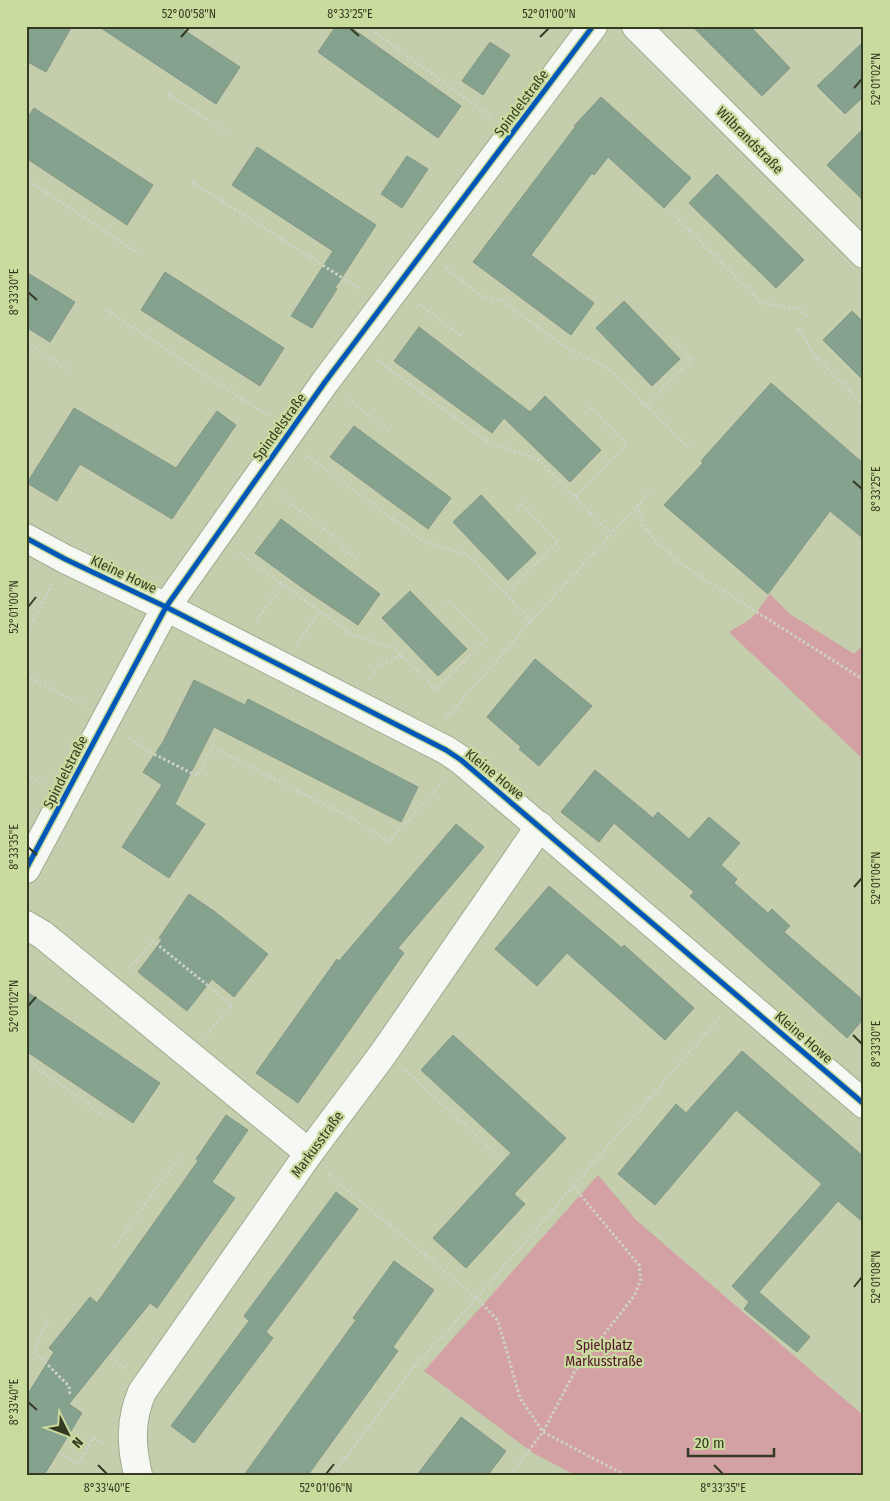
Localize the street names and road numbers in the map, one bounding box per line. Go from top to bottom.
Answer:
street label: Spindelstraße [491,66,552,140]
street label: Wilbrandstraße [713,103,787,177]
street label: Spindelstraße [249,390,310,465]
street label: Kleine Howe [88,552,160,597]
street label: Spindelstraße [40,733,91,812]
street label: Kleine Howe [462,745,528,803]
street label: Kleine Howe [771,1008,836,1067]
street label: Markusstraße [288,1108,347,1181]

